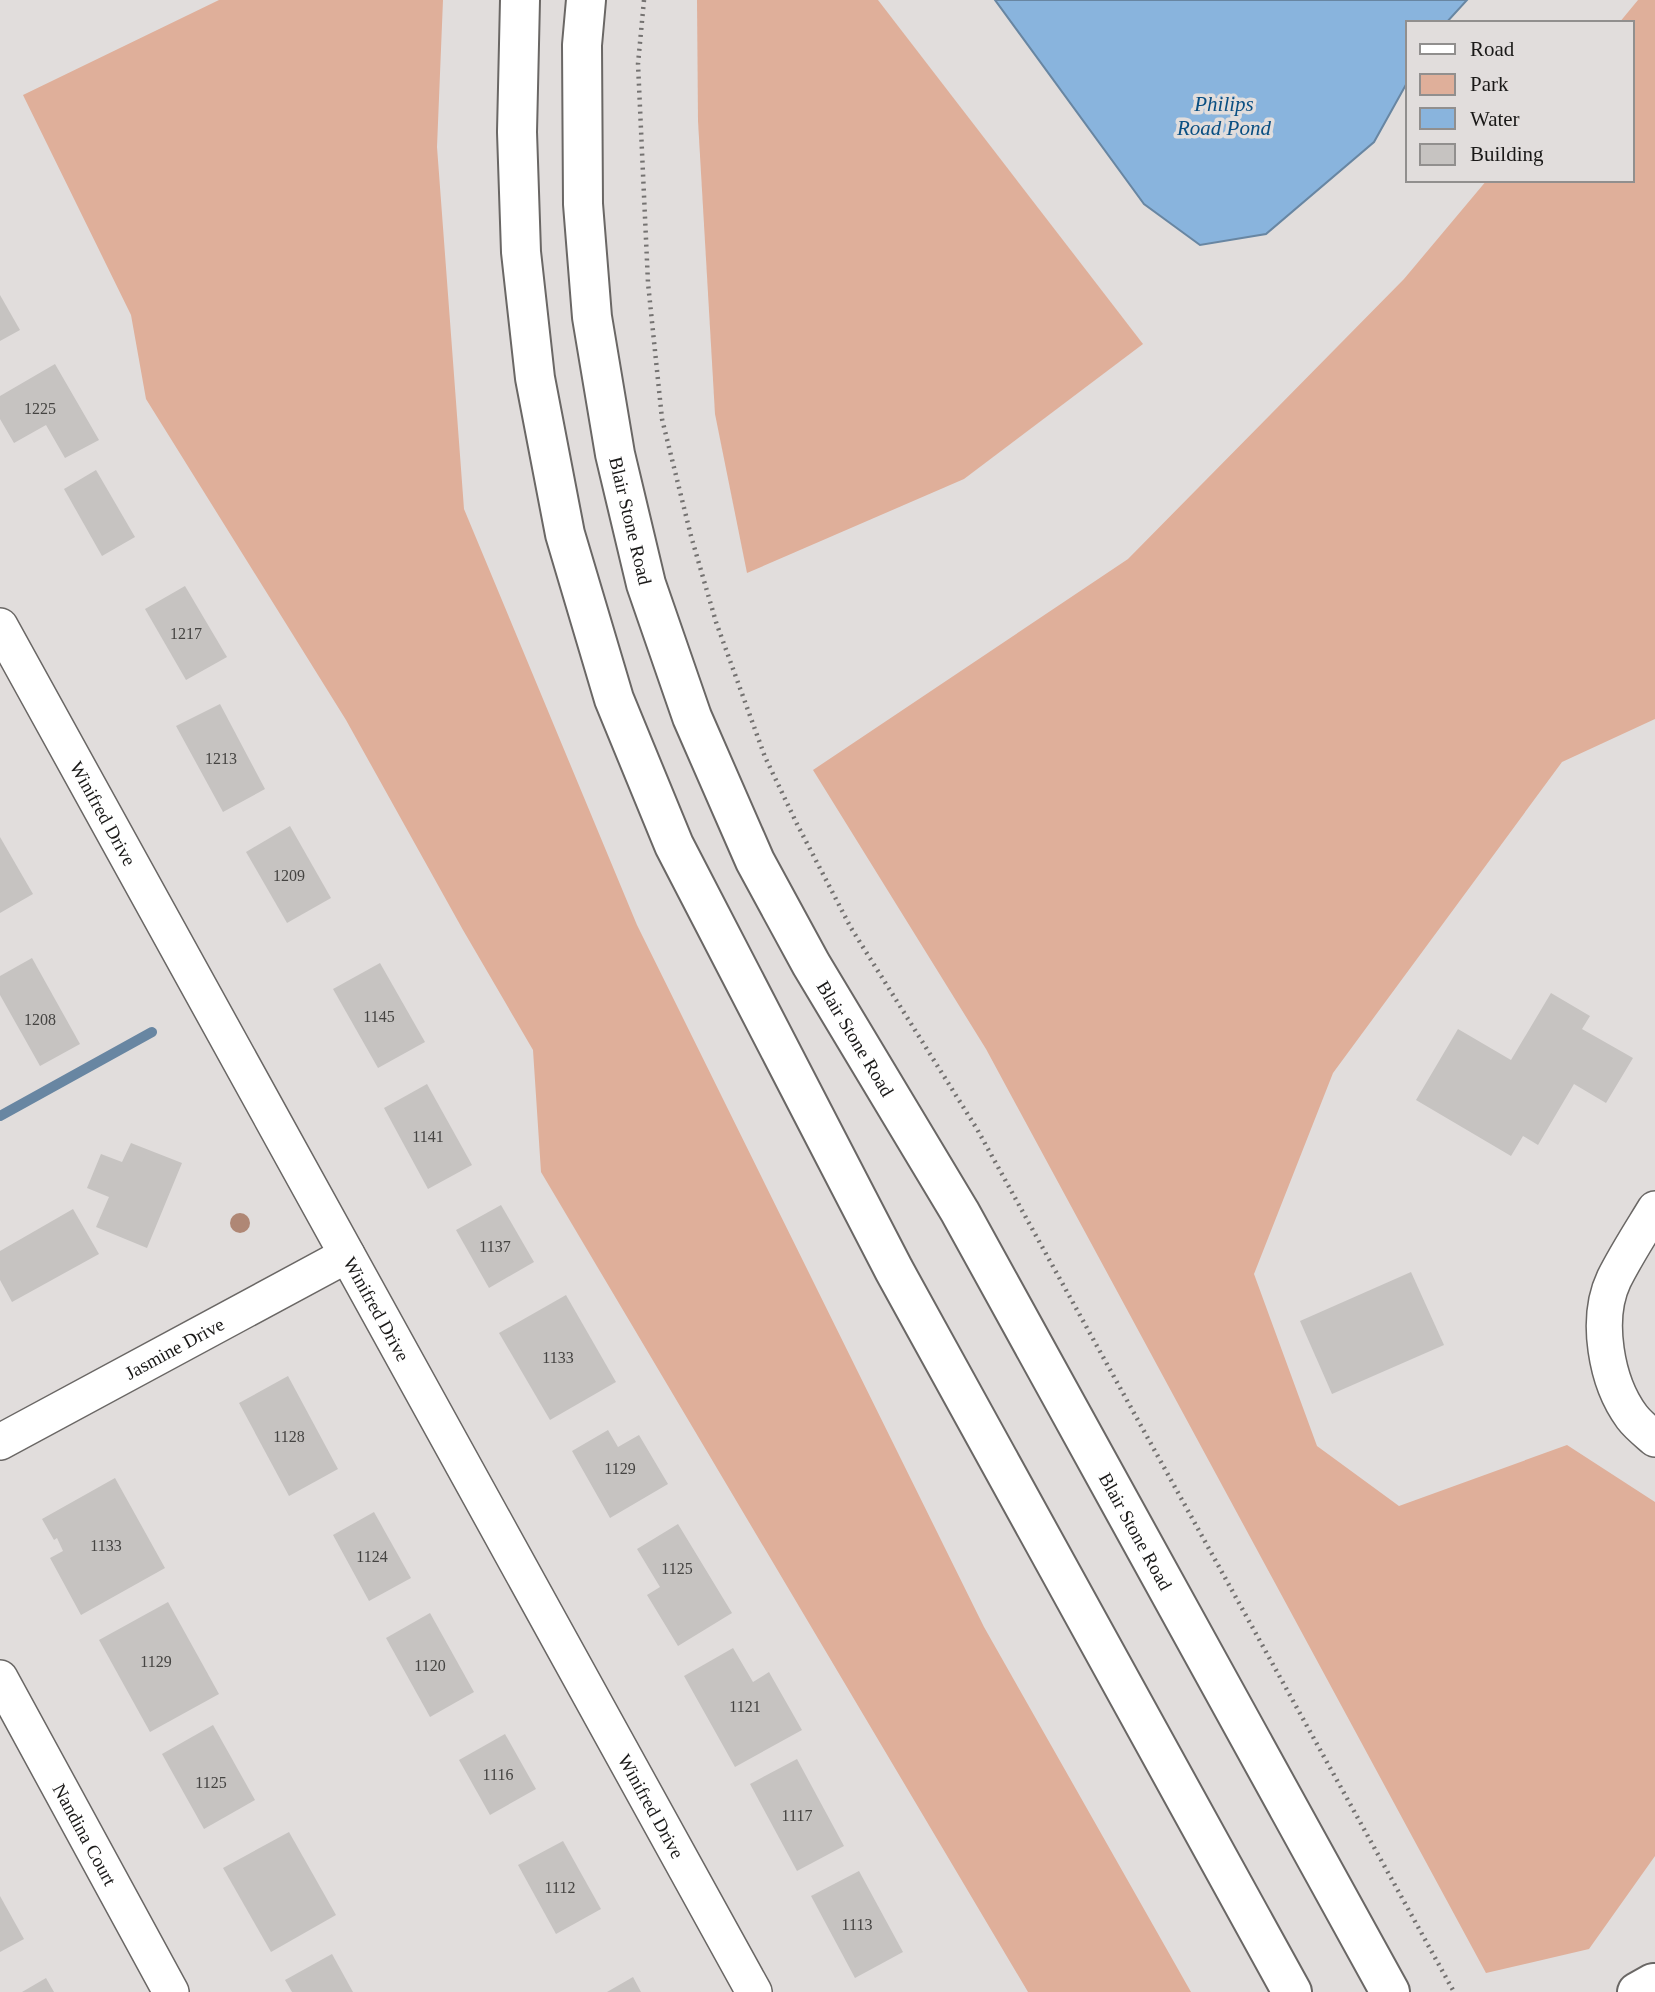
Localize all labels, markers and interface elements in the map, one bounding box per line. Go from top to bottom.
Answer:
legend [1406,21,1634,182]
text: Road [1470,37,1515,61]
text: Park [1470,72,1509,96]
water label: Philips Road Pond [1176,92,1271,140]
text: Water [1470,107,1520,131]
text: Building [1470,142,1544,166]
house number: 1225 [24,400,56,417]
street label: Blair Stone Road [605,455,656,587]
house number: 1217 [170,625,202,642]
house number: 1213 [205,750,237,767]
street label: Winifred Drive [66,758,141,869]
house number: 1209 [273,867,305,884]
street label: Blair Stone Road [813,977,899,1100]
house number: 1145 [363,1008,395,1025]
house number: 1208 [24,1011,56,1028]
house number: 1141 [412,1128,444,1145]
house number: 1137 [479,1238,511,1255]
street label: Winifred Drive [340,1253,414,1365]
street label: Jasmine Drive [121,1313,227,1383]
house number: 1133 [542,1349,574,1366]
house number: 1128 [273,1428,305,1445]
house number: 1129 [604,1460,636,1477]
street label: Blair Stone Road [1095,1469,1177,1594]
house number: 1133 [90,1537,122,1554]
house number: 1124 [356,1548,388,1565]
house number: 1125 [661,1560,693,1577]
house number: 1129 [140,1653,172,1670]
house number: 1120 [414,1657,446,1674]
house number: 1121 [729,1698,761,1715]
street label: Winifred Drive [614,1750,689,1862]
house number: 1116 [483,1766,513,1783]
house number: 1125 [195,1774,227,1791]
street label: Nandina Court [49,1780,122,1889]
house number: 1117 [782,1807,812,1824]
house number: 1112 [545,1879,575,1896]
house number: 1113 [842,1916,872,1933]

